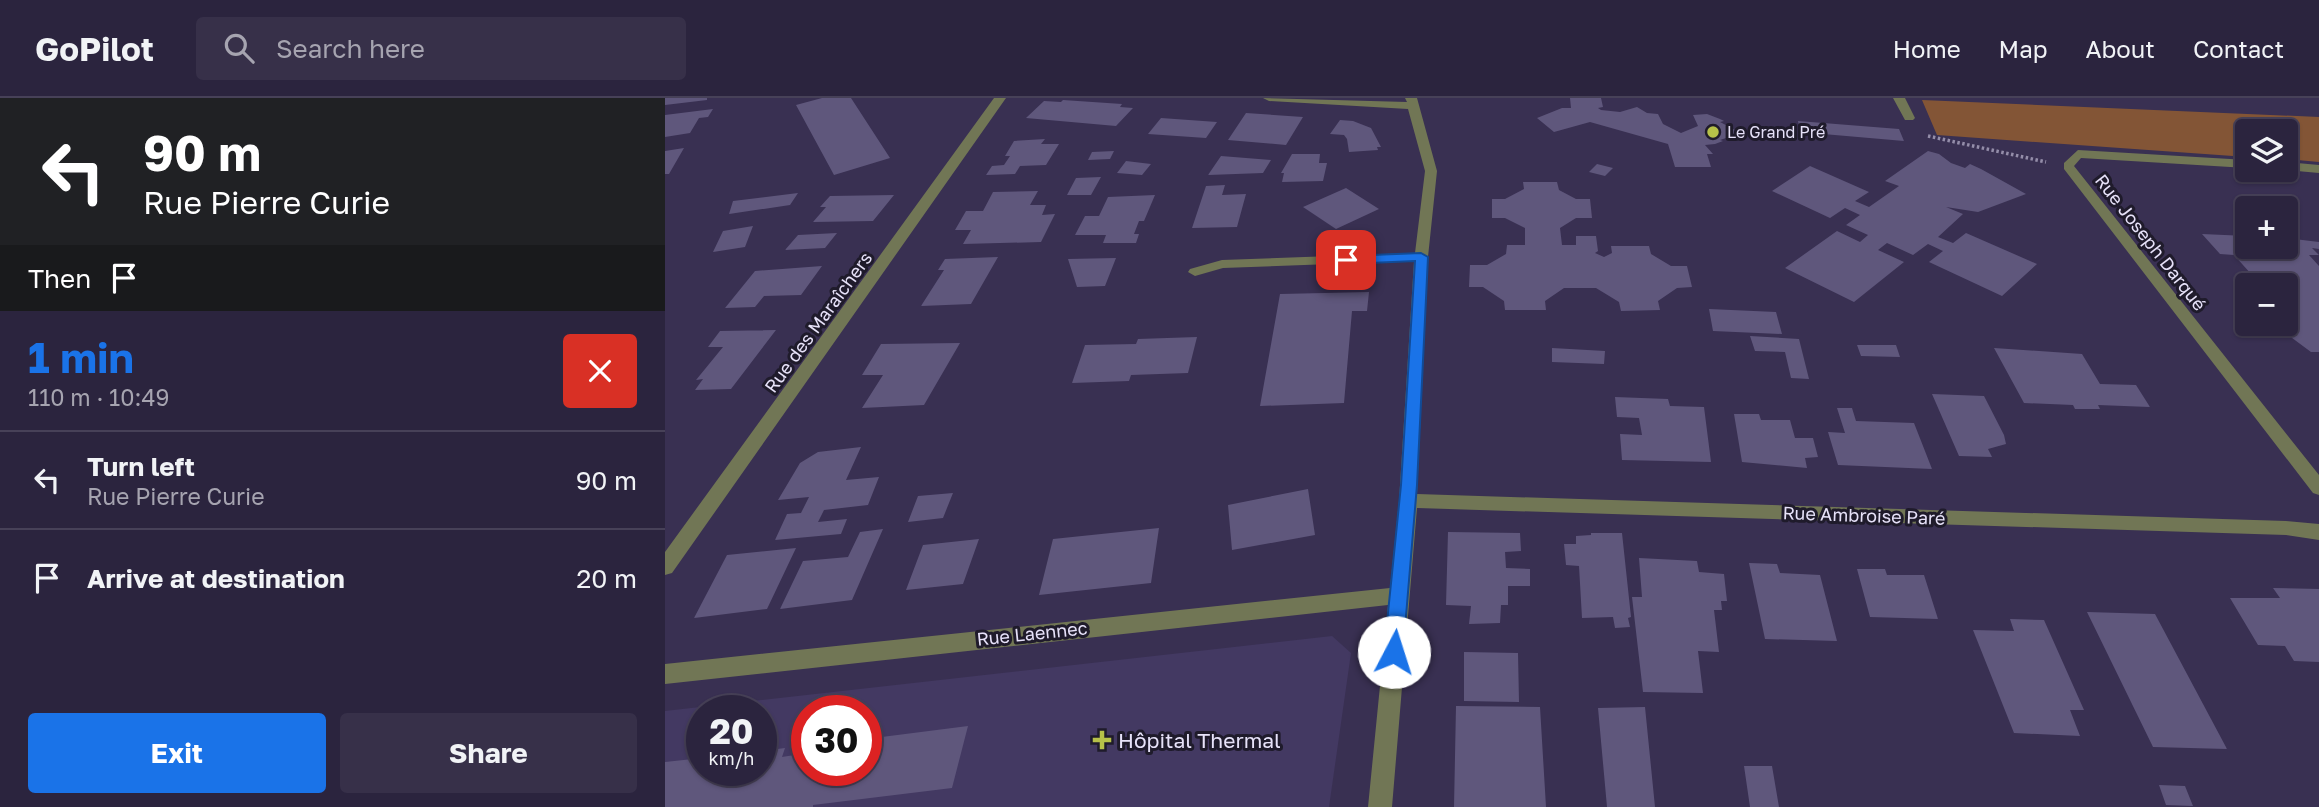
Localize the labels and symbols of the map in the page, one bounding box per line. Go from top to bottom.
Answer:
place label: Le Grand Pré [1727,122,1825,142]
marker: Le Grand Pré [1705,124,1721,140]
street label: Rue Joseph Darqué [2091,169,2211,315]
pin [1316,230,1376,290]
street label: Rue des Maraîchers [760,247,876,397]
street label: Rue Ambroise Paré [1782,501,1946,529]
position arrow [1357,615,1431,689]
street label: Rue Laennec [976,616,1089,650]
speed limit sign: 30 [791,695,882,786]
place label: Hôpital Thermal [1118,727,1281,753]
marker: Hôpital Thermal [1092,730,1112,750]

